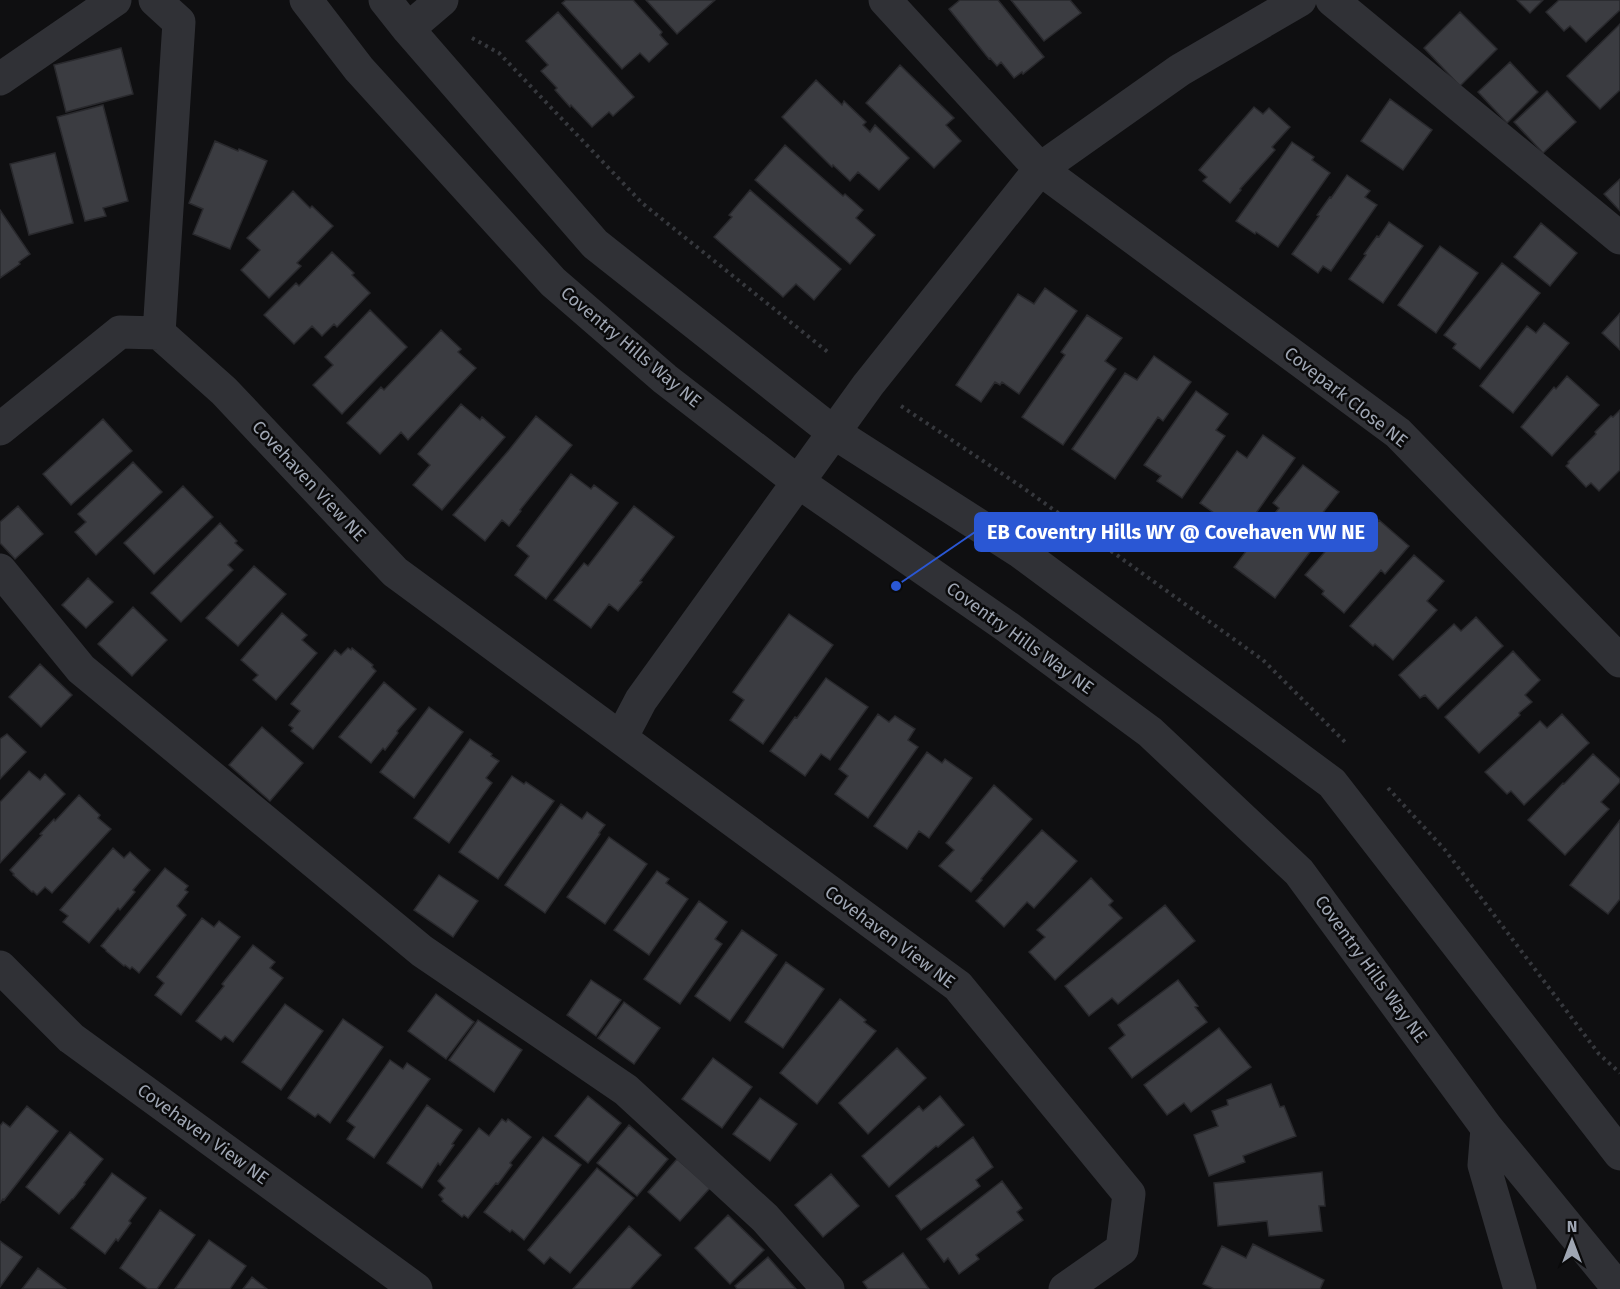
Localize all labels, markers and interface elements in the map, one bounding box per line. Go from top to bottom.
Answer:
street label: Coventry Hills Way NE [556,282,706,412]
street label: Covepark Close NE [1280,342,1412,452]
street label: Covehaven View NE [247,416,371,546]
callout: EB Coventry Hills WY @ Covehaven VW NE [975,513,1377,551]
text: EB Coventry Hills WY @ Covehaven VW NE [987,520,1365,544]
street label: Coventry Hills Way NE [942,577,1098,699]
street label: Covehaven View NE [821,881,959,993]
street label: Coventry Hills Way NE [1310,891,1432,1047]
street label: Covehaven View NE [133,1079,273,1189]
north arrow [1542,1211,1602,1271]
text: N [1567,1217,1577,1236]

